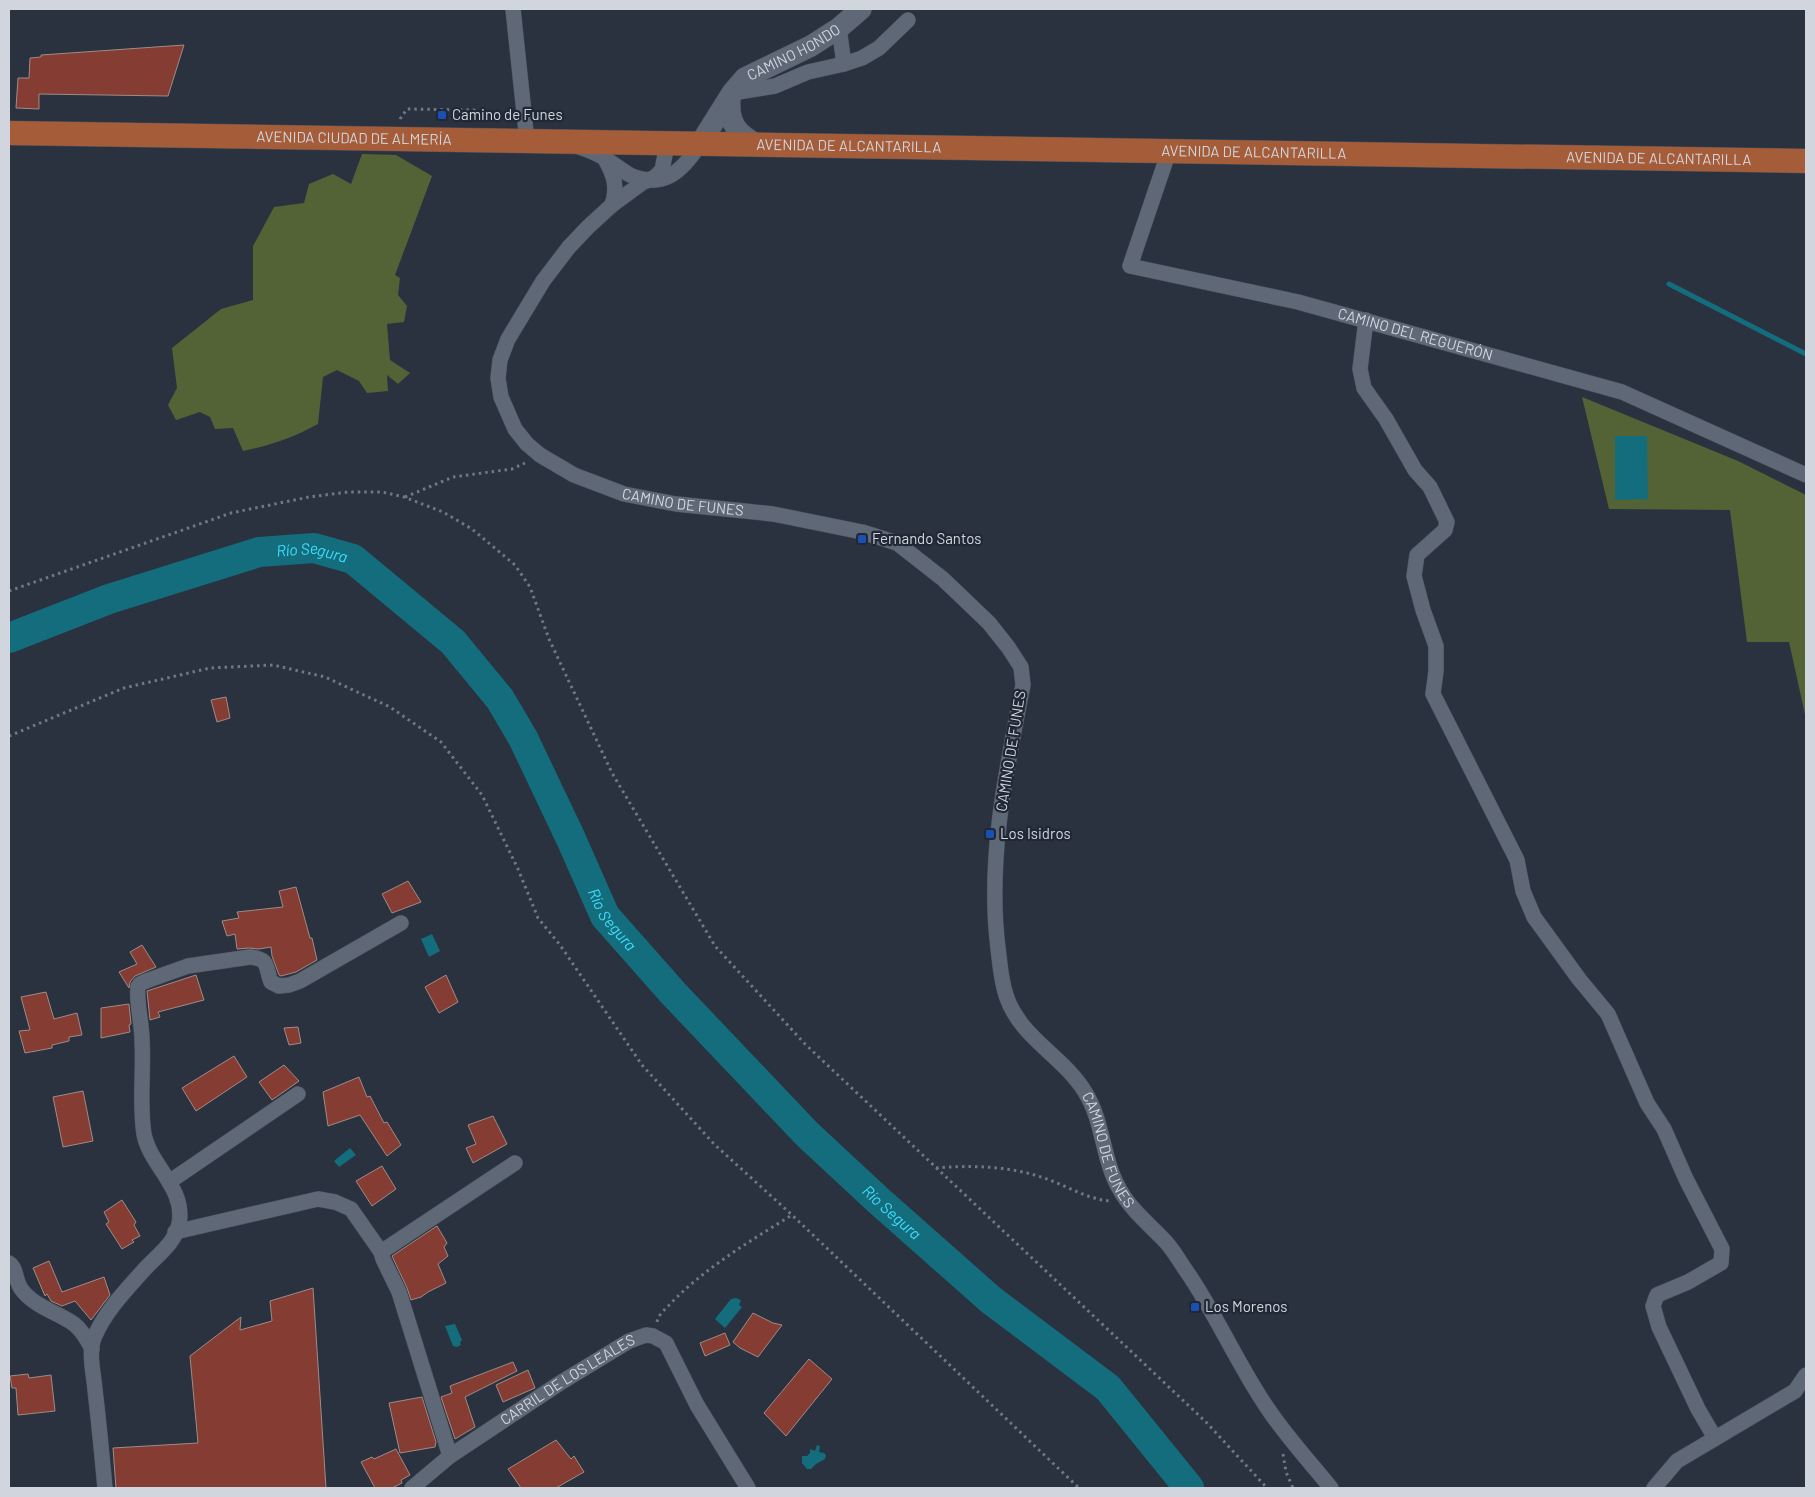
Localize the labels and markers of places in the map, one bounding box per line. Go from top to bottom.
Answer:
place label: Camino de Funes [452,105,563,123]
marker: Camino de Funes [436,109,448,121]
place label: Fernando Santos [872,529,982,547]
marker: Fernando Santos [856,533,868,545]
place label: Los Isidros [1000,824,1071,842]
marker: Los Isidros [984,828,996,840]
place label: Los Morenos [1205,1297,1288,1315]
marker: Los Morenos [1189,1301,1201,1313]

